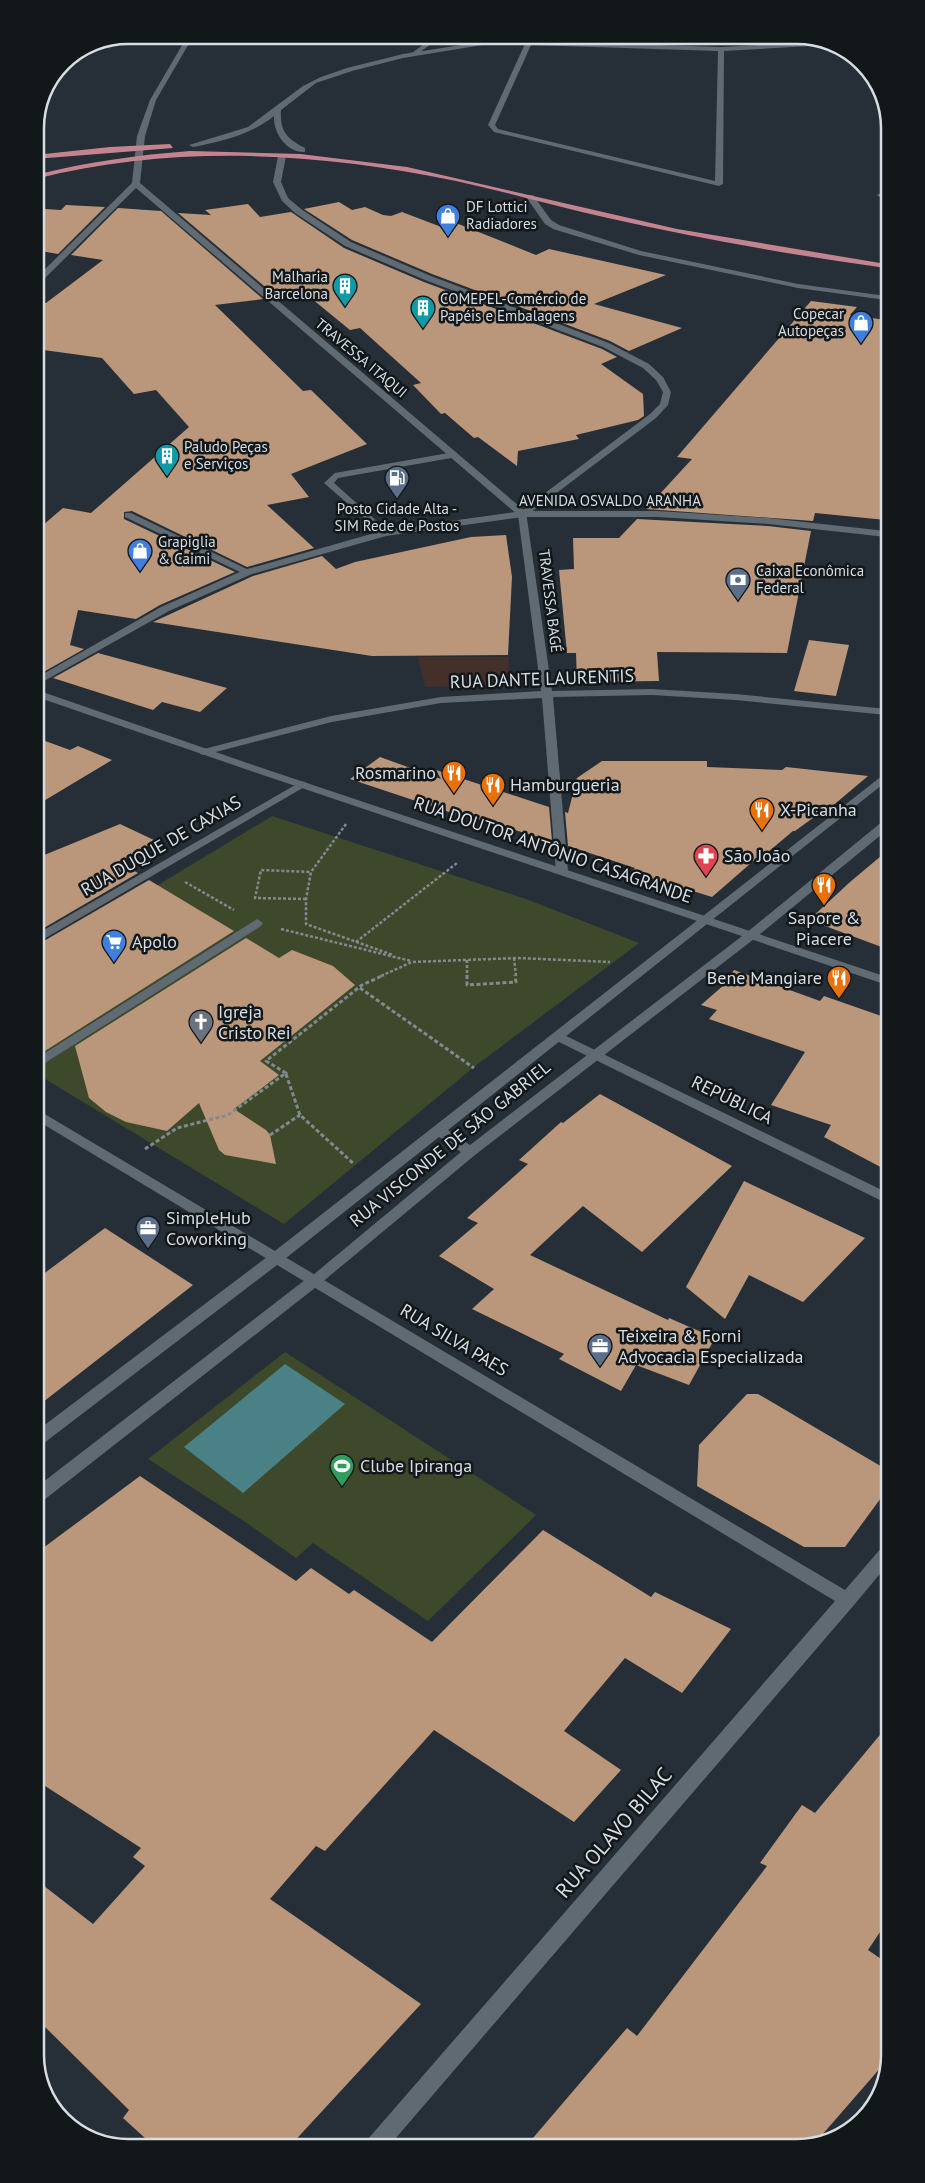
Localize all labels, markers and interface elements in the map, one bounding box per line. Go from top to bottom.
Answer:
place label: DF Lottici Radiadores [466,197,537,233]
shop icon: DF Lottici Radiadores [435,203,461,237]
place label: Malharia Barcelona [265,267,328,303]
building icon: Malharia Barcelona [332,273,358,307]
place label: COMEPEL-Comércio de Papéis e Embalagens [440,289,586,325]
building icon: COMEPEL-Comércio de Papéis e Embalagens [410,295,436,329]
place label: Copecar Autopeças [778,304,844,340]
shop icon: Copecar Autopeças [848,310,874,344]
street label: TRAVESSA ITAQUI [312,314,411,402]
place label: Paludo Peças e Serviços [184,437,268,473]
building icon: Paludo Peças e Serviços [154,443,180,477]
fuel station icon: Posto Cidade Alta - SIM Rede de Postos [384,465,410,499]
street label: AVENIDA OSVALDO ARANHA [519,491,701,510]
place label: Posto Cidade Alta - SIM Rede de Postos [335,499,459,535]
place label: Grapiglia & Caimi [158,532,216,568]
shop icon: Grapiglia & Caimi [127,538,153,572]
street label: TRAVESSA BAGÉ [535,548,566,654]
place label: Caixa Econômica Federal [756,561,864,597]
bank icon: Caixa Econômica Federal [725,567,751,601]
street label: RUA DANTE LAURENTIS [449,664,635,693]
restaurant icon: Rosmarino [441,760,467,794]
place label: Rosmarino [355,761,436,784]
restaurant icon: Hamburgueria [480,772,506,806]
place label: Hamburgueria [510,773,620,796]
street label: RUA DUQUE DE CAXIAS [76,790,245,901]
street label: RUA DOUTOR ANTÔNIO CASAGRANDE [411,791,695,908]
restaurant icon: X-Picanha [749,797,775,831]
place label: X-Picanha [780,798,857,821]
pharmacy icon: São João [693,843,719,877]
place label: São João [724,844,790,867]
restaurant icon: Sapore & Piacere [811,872,837,906]
place label: Sapore & Piacere [788,906,860,950]
supermarket icon: Apolo [101,929,127,963]
place label: Apolo [132,930,177,953]
restaurant icon: Bene Mangiare [826,965,852,999]
place label: Bene Mangiare [707,966,822,989]
place label: Igreja Cristo Rei [218,1000,291,1044]
church icon: Igreja Cristo Rei [188,1009,214,1043]
street label: RUA VISCONDE DE SÃO GABRIEL [345,1055,555,1232]
street label: REPÚBLICA [688,1070,777,1129]
place label: SimpleHub Coworking [166,1206,251,1250]
office icon: SimpleHub Coworking [135,1215,161,1249]
street label: RUA SILVA PAES [396,1298,512,1381]
place label: Teixeira & Forni Advocacia Especializada [618,1324,804,1368]
office icon: Teixeira & Forni Advocacia Especializada [587,1333,613,1367]
sports icon: Clube Ipiranga [329,1453,355,1487]
place label: Clube Ipiranga [360,1454,472,1477]
street label: RUA OLAVO BILAC [550,1762,678,1904]

